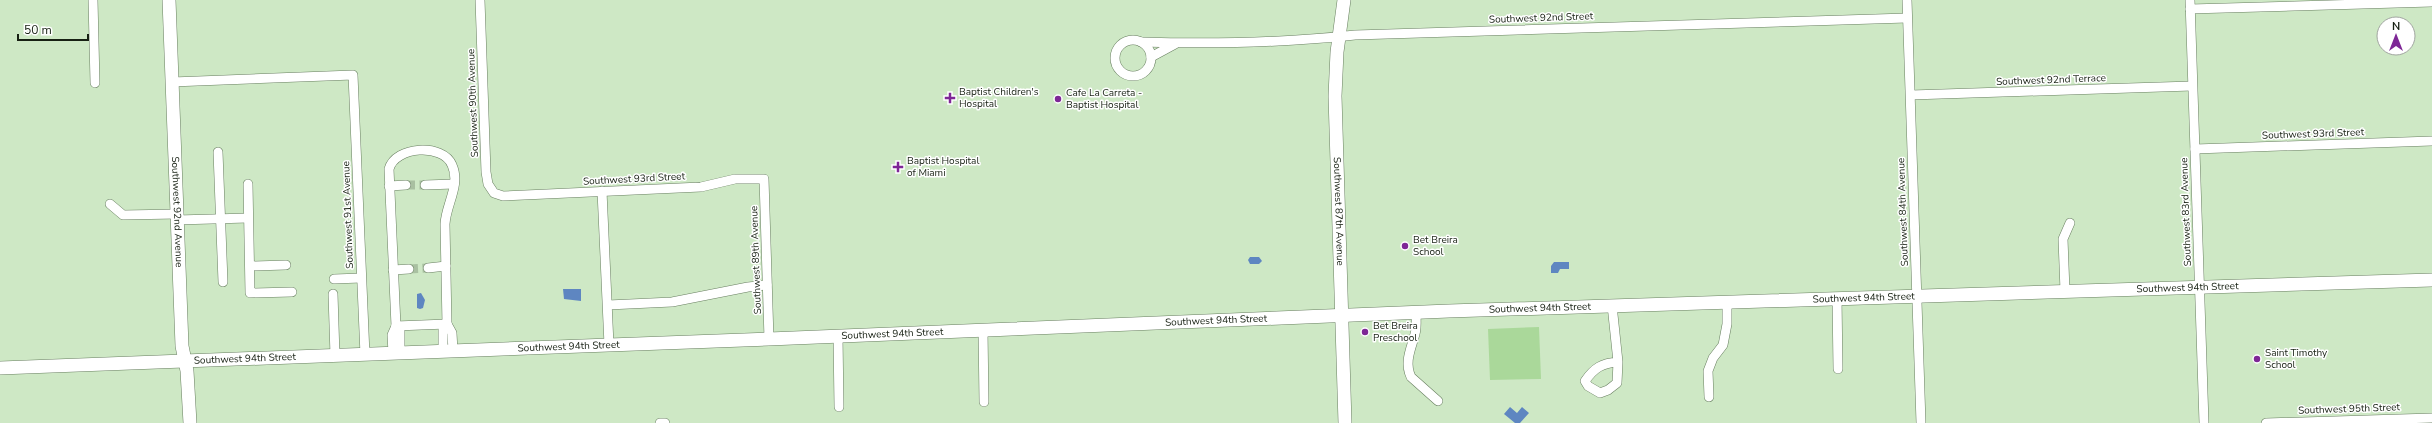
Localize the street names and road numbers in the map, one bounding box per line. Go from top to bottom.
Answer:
street label: Southwest 92nd Street [1489,9,1594,27]
street label: Southwest 90th Avenue [464,48,482,158]
street label: Southwest 92nd Terrace [1996,71,2106,89]
street label: Southwest 93rd Street [2262,125,2365,143]
street label: Southwest 92nd Avenue [168,156,186,268]
street label: Southwest 87th Avenue [1330,157,1347,266]
street label: Southwest 84th Avenue [1894,157,1912,267]
street label: Southwest 83rd Avenue [2177,157,2195,267]
street label: Southwest 91st Avenue [339,161,357,269]
street label: Southwest 93rd Street [583,169,686,189]
street label: Southwest 89th Avenue [747,205,765,315]
street label: Southwest 94th Street [2136,279,2239,296]
street label: Southwest 94th Street [1812,289,1915,307]
street label: Southwest 94th Street [1489,300,1592,317]
street label: Southwest 94th Street [1165,311,1268,330]
street label: Southwest 94th Street [841,325,944,343]
street label: Southwest 94th Street [517,338,620,355]
street label: Southwest 94th Street [194,350,297,368]
street label: Southwest 95th Street [2298,400,2401,418]

